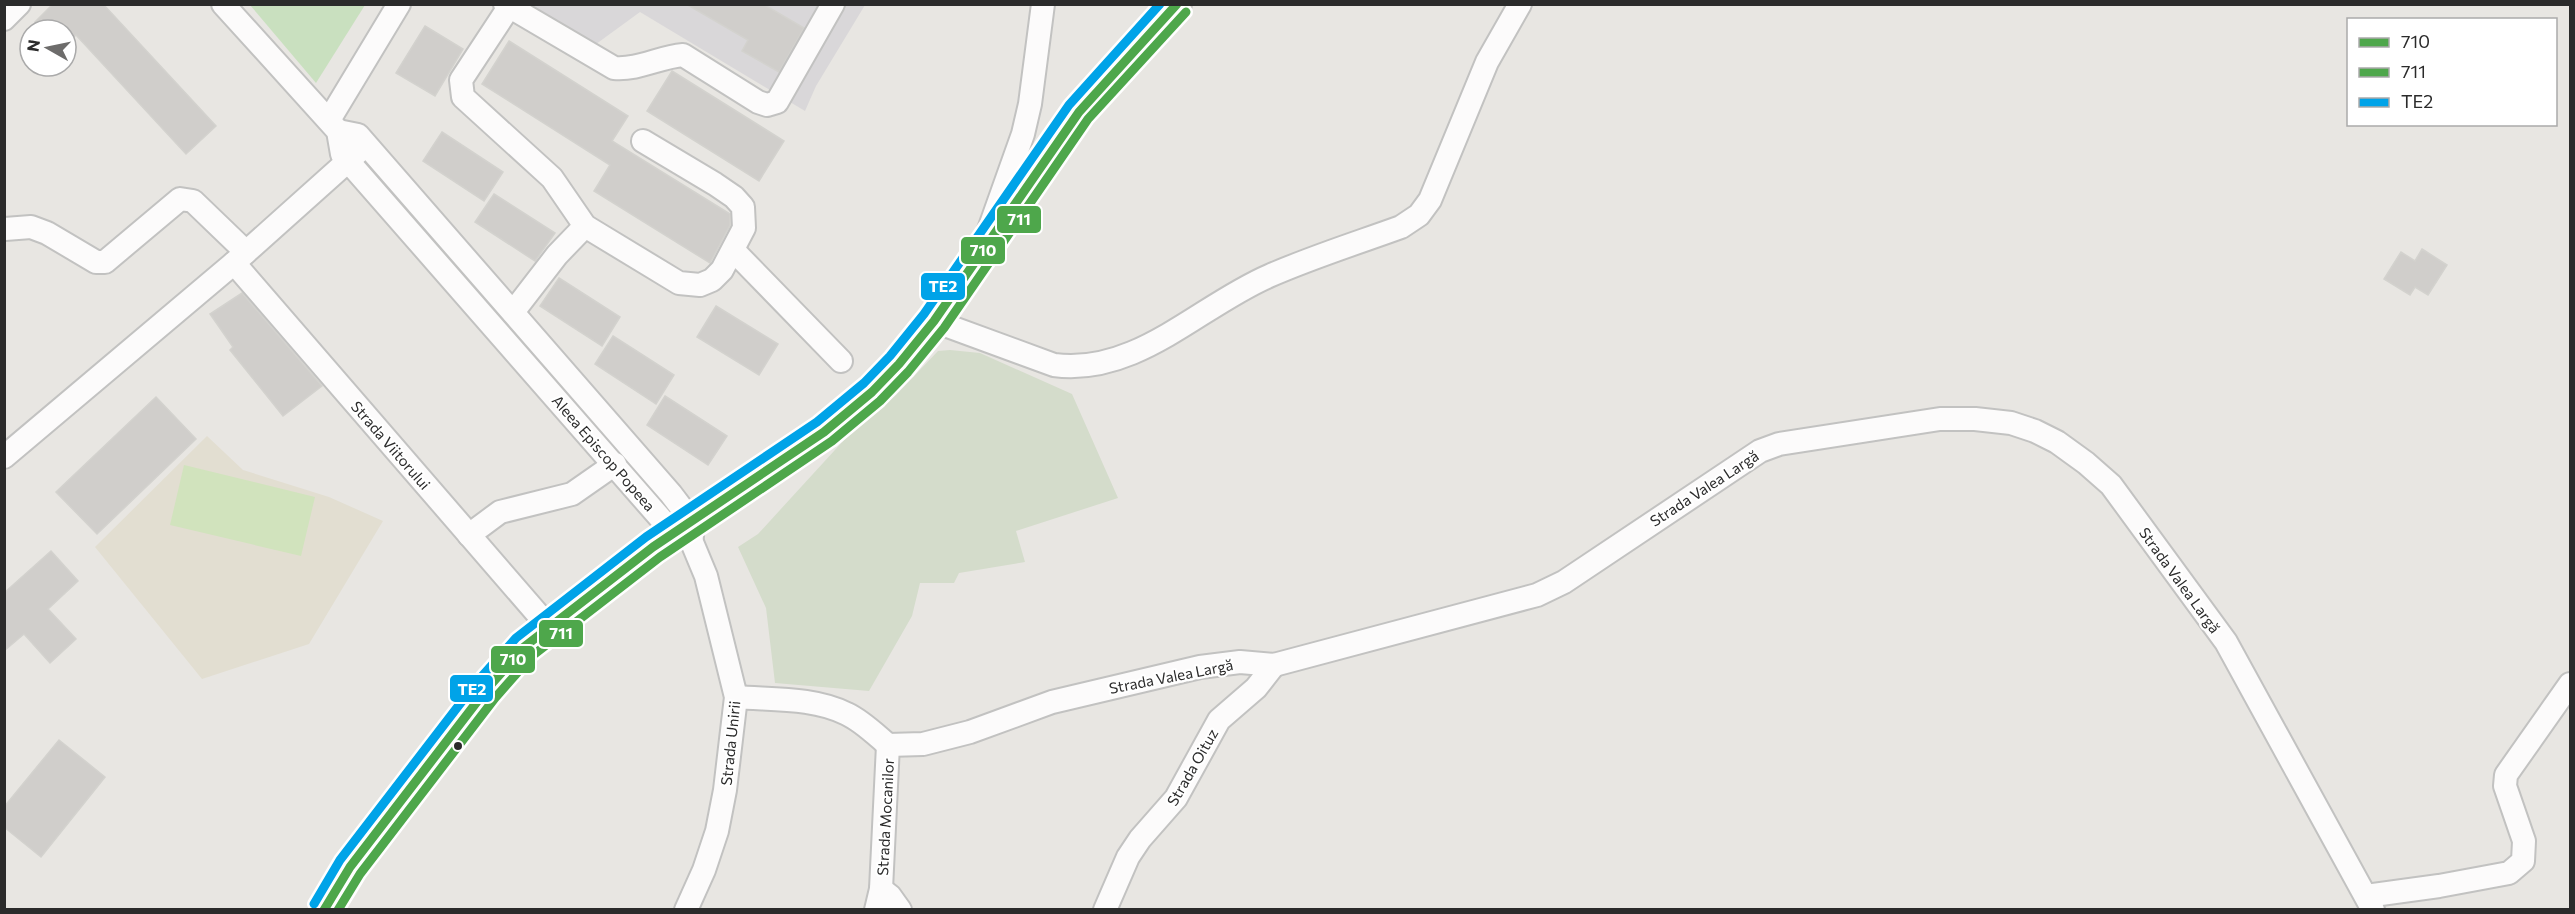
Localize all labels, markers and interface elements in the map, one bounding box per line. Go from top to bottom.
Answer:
north arrow [18,18,78,78]
legend [2347,18,2557,126]
text: 710 [2401,30,2430,52]
text: N [22,38,43,53]
text: 711 [2401,60,2426,82]
text: TE2 [2401,90,2433,112]
line badge: 711 [996,205,1042,234]
text: 711 [1007,209,1031,228]
line badge: 710 [960,236,1006,265]
text: 710 [970,240,996,259]
line badge: TE2 [920,272,966,301]
text: TE2 [929,276,957,295]
street label: Aleea Episcop Popeea [549,391,659,515]
street label: Strada Viitorului [348,397,434,493]
street label: Strada Valea Largă [1646,446,1762,530]
street label: Strada Valea Largă [2136,524,2224,636]
line badge: 711 [538,619,584,648]
text: 711 [549,623,573,642]
line badge: 710 [490,645,536,674]
text: 710 [500,649,526,668]
street label: Strada Valea Largă [1107,655,1235,697]
line badge: TE2 [449,674,494,703]
text: TE2 [458,679,486,698]
street label: Strada Unirii [717,700,743,786]
street label: Strada Oituz [1163,725,1221,809]
unlabelled marker [452,740,464,752]
street label: Strada Mocanilor [873,758,897,876]

